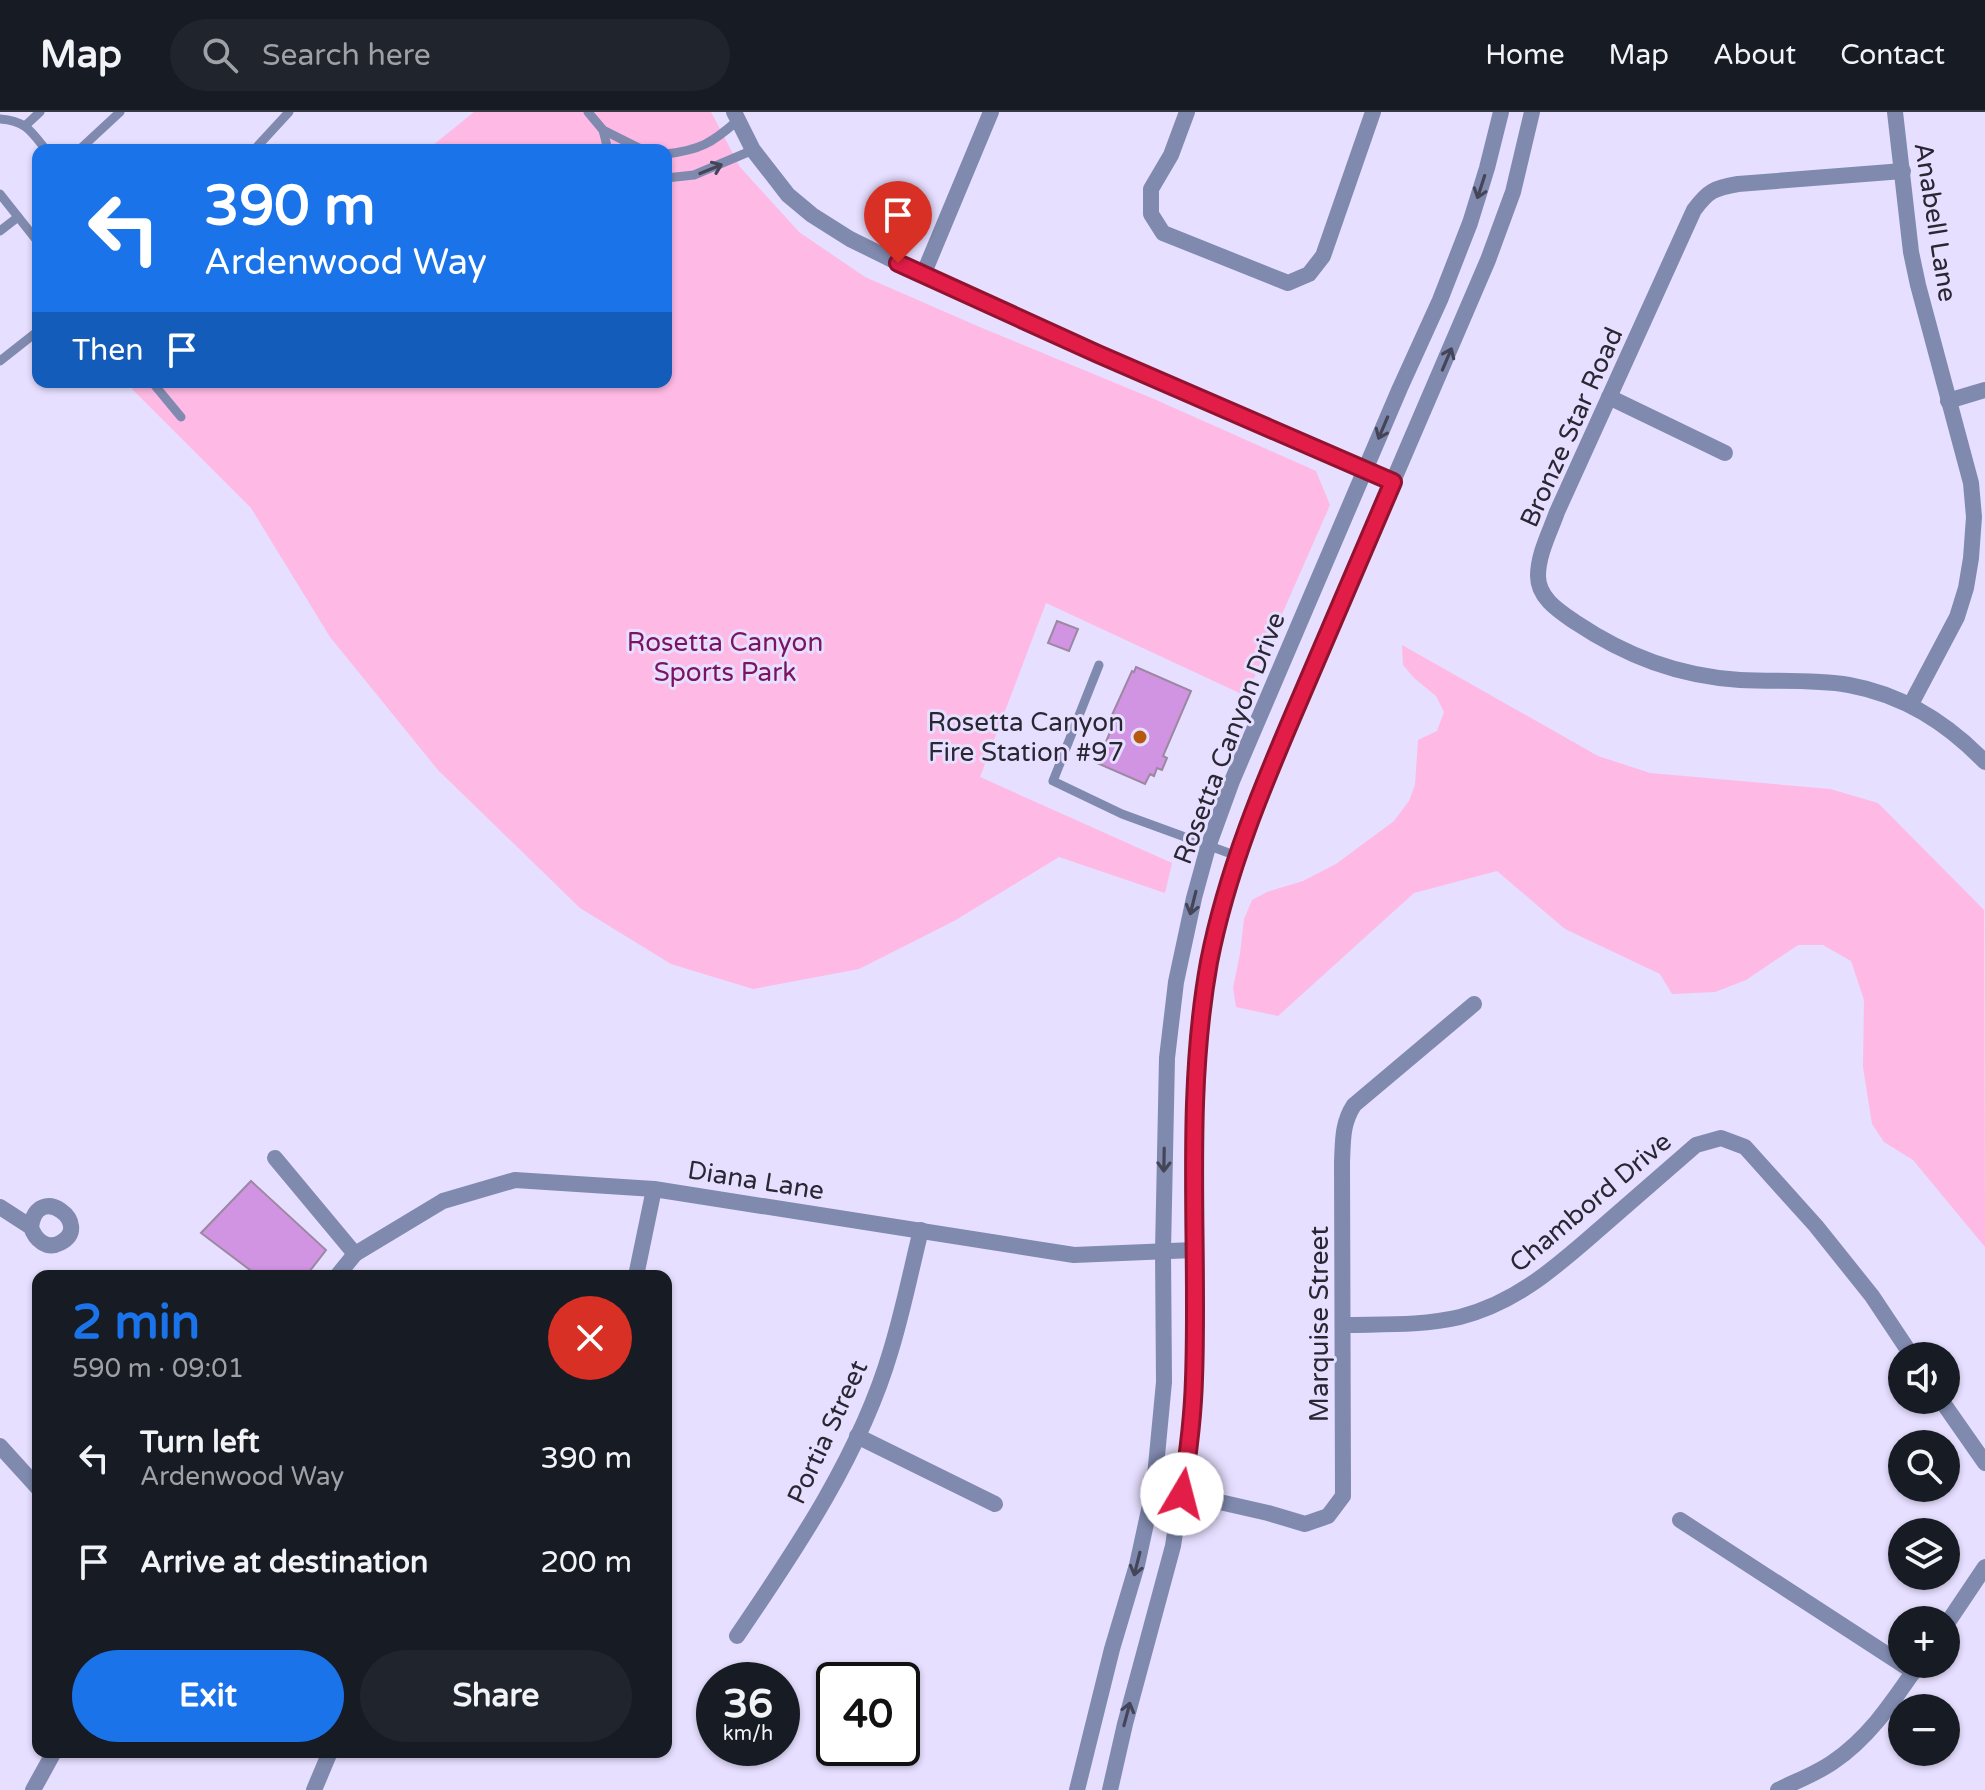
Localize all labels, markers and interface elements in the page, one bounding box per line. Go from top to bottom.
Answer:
search box [170,19,730,91]
text: Map [40,32,122,78]
icon: search [198,33,242,77]
text: Search here [262,37,431,74]
text: Home [1485,38,1565,72]
text: Map [1609,38,1669,72]
text: About [1713,38,1796,72]
text: Contact [1840,38,1945,72]
street label: Anabell Lane [1908,140,1963,304]
one-way arrow [698,161,723,175]
text: 390 m [204,173,375,240]
one-way arrow [1473,174,1488,200]
icon: left [72,176,176,280]
pin [864,181,932,263]
icon: arrive [876,193,920,237]
text: Ardenwood Way [204,241,487,284]
street label: Bronze Star Road [1513,322,1629,532]
icon: arrive [160,328,204,372]
text: Then [72,332,144,369]
one-way arrow [1440,347,1455,372]
one-way arrow [1374,415,1389,440]
street label: Rosetta Canyon Drive [1167,608,1292,868]
park label: Rosetta Canyon Sports Park [627,627,823,688]
place label: Rosetta Canyon Fire Station #97 [928,707,1124,768]
marker: Rosetta Canyon Fire Station #97 [1131,728,1149,746]
one-way arrow [1184,889,1199,915]
street label: Chambord Drive [1503,1126,1677,1279]
one-way arrow [1157,1146,1172,1173]
street label: Diana Lane [685,1154,826,1207]
street label: Marquise Street [1304,1226,1335,1422]
text: 2 min [72,1294,200,1352]
button: close [548,1296,632,1380]
map controls [1888,1342,1960,1766]
button: sound [1888,1342,1960,1414]
text: 590 m · 09:01 [72,1353,244,1384]
street label: Portia Street [781,1355,874,1509]
text: Turn left [140,1424,259,1461]
button: search [1888,1430,1960,1502]
icon: left [72,1436,116,1480]
text: 390 m [540,1440,632,1477]
position arrow [1140,1452,1224,1536]
text: Ardenwood Way [140,1461,344,1492]
button: layers [1888,1518,1960,1590]
icon: arrive [72,1540,116,1584]
text: Arrive at destination [140,1544,428,1581]
text: 200 m [540,1544,632,1581]
one-way arrow [1128,1550,1143,1576]
button: + [1888,1606,1960,1678]
button: Exit [72,1650,344,1742]
button: Share [360,1650,632,1742]
speed limit sign: 40 [816,1662,920,1766]
text: 36 [723,1680,773,1728]
button: − [1888,1694,1960,1766]
one-way arrow [1121,1701,1136,1727]
text: km/h [723,1722,773,1746]

